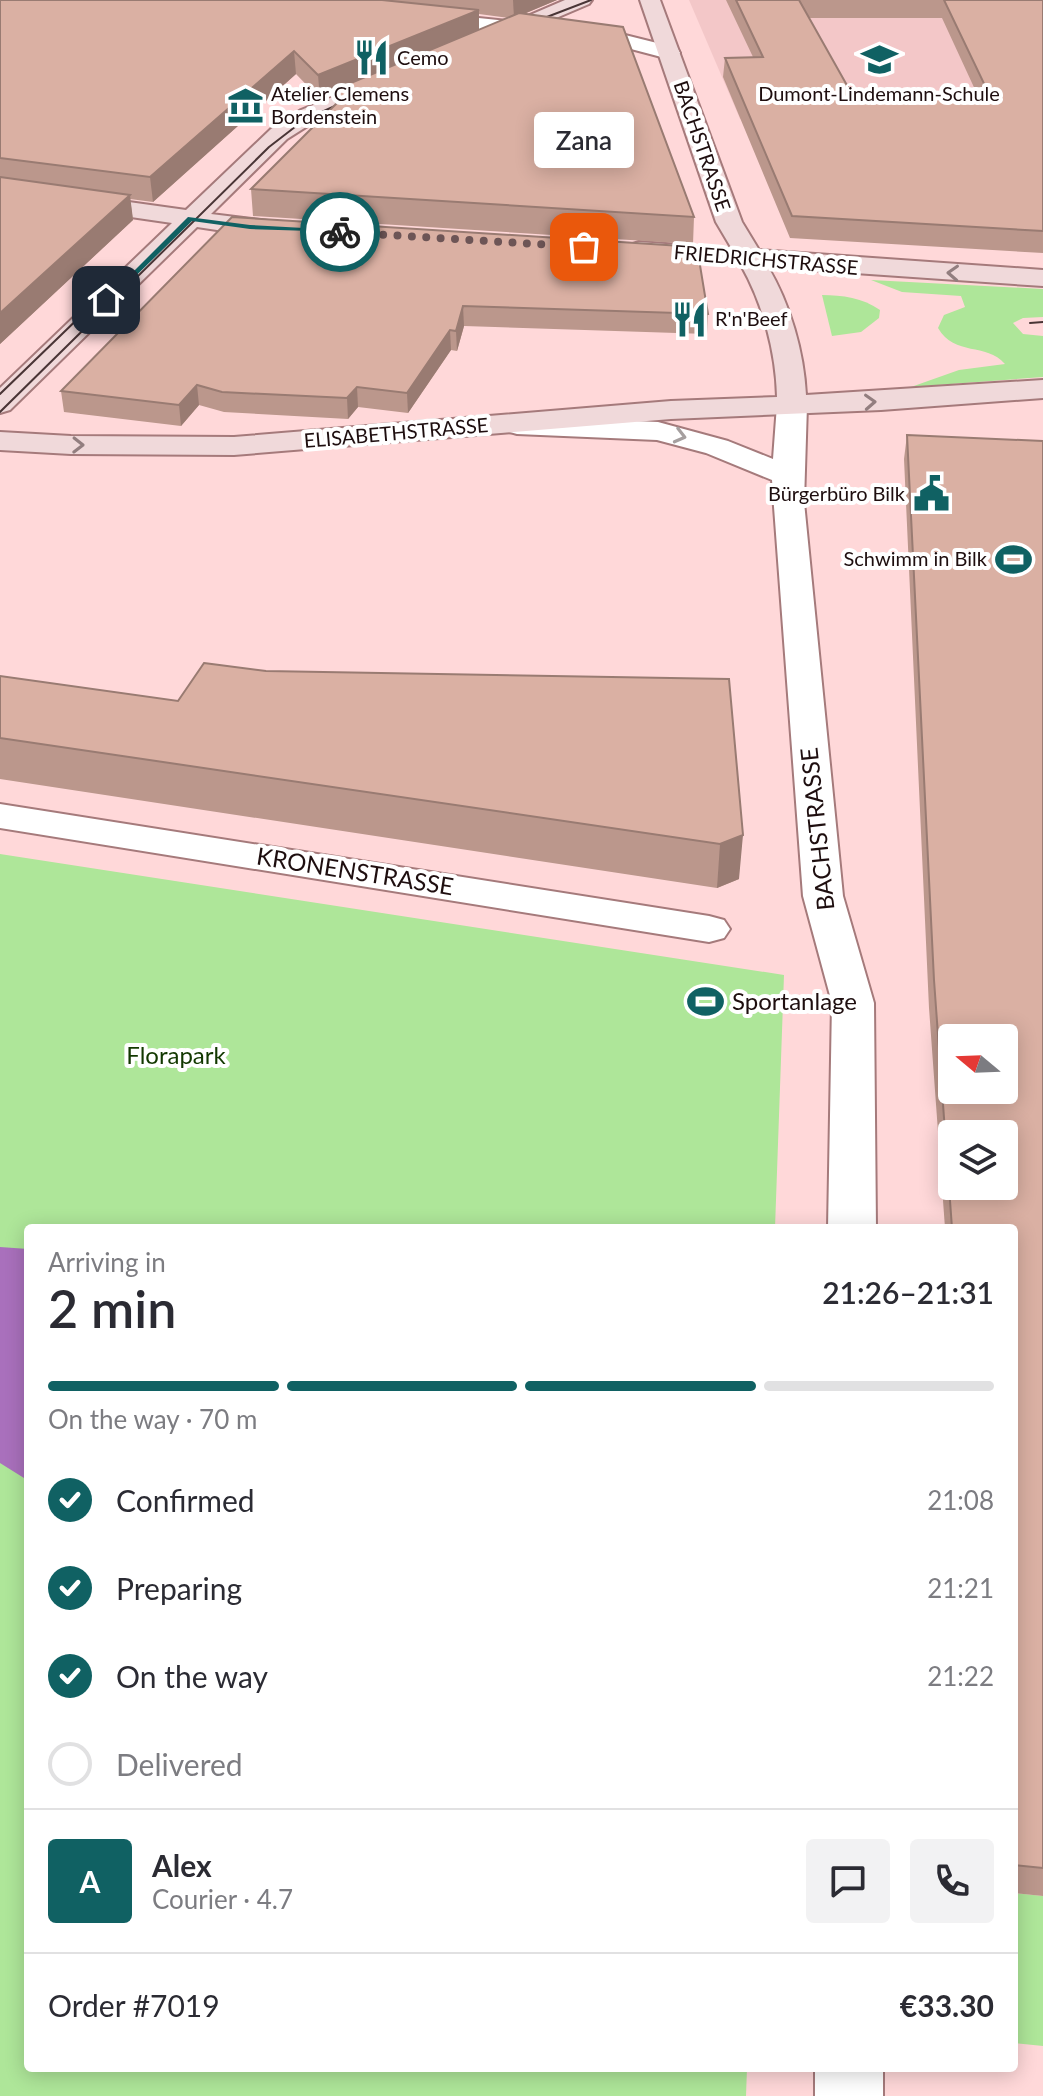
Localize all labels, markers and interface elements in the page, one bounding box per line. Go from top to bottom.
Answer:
restaurant icon: Cemo [352,39,390,77]
school or university icon: Dumont-Lindemann-Schule [860,40,898,78]
place label: Cemo [397,45,449,69]
street label: BACHSTRASSE [669,77,737,214]
place label: Atelier Clemens Bordenstein [271,81,409,128]
place label: Dumont-Lindemann-Schule [758,81,1000,105]
museum icon: Atelier Clemens Bordenstein [226,87,264,125]
callout: Zana [534,111,634,167]
text: Zana [556,124,612,156]
courier [300,192,380,272]
icon: bike [318,210,362,254]
pin [550,213,618,281]
icon: bag [562,225,606,269]
street label: FRIEDRICHSTRASSE [673,239,859,279]
one-way arrow [946,265,959,282]
pin [72,266,140,334]
icon: home [84,278,128,322]
restaurant icon: R'n'Beef [670,300,708,338]
place label: R'n'Beef [715,306,787,330]
one-way arrow [864,393,877,410]
street label: ELISABETHSTRASSE [303,412,489,452]
one-way arrow [673,427,686,444]
one-way arrow [72,436,85,454]
public building icon: Bürgerbüro Bilk [912,475,950,513]
place label: Bürgerbüro Bilk [768,481,906,505]
sports icon: Schwimm in Bilk [994,540,1032,578]
place label: Schwimm in Bilk [844,546,988,570]
street label: BACHSTRASSE [794,746,839,912]
street label: KRONENSTRASSE [255,841,456,900]
sports icon: Sportanlage [687,983,725,1021]
place label: Sportanlage [732,986,857,1015]
north arrow [938,1024,1018,1104]
map controls [938,1024,1018,1200]
park label: Florapark [126,1040,227,1069]
button: layers [938,1120,1018,1200]
text: Arriving in [48,1246,166,1278]
text: 21:26–21:31 [822,1274,994,1310]
text: 2 min [48,1277,176,1339]
text: On the way · 70 m [48,1403,257,1435]
icon: check [48,1478,92,1522]
text: Confirmed [116,1482,255,1518]
text: 21:08 [927,1484,994,1516]
icon: check [48,1566,92,1610]
text: Preparing [116,1570,242,1606]
text: 21:21 [927,1572,994,1604]
icon: check [48,1654,92,1698]
text: On the way [116,1658,268,1694]
text: 21:22 [927,1660,994,1692]
text: Delivered [116,1746,243,1782]
button: chat [806,1839,890,1923]
button: phone [910,1839,994,1923]
text: Alex [152,1847,212,1883]
text: A [80,1863,100,1899]
text: Courier · 4.7 [152,1883,293,1915]
text: Order #7019 [48,1987,220,2023]
text: €33.30 [900,1987,994,2023]

